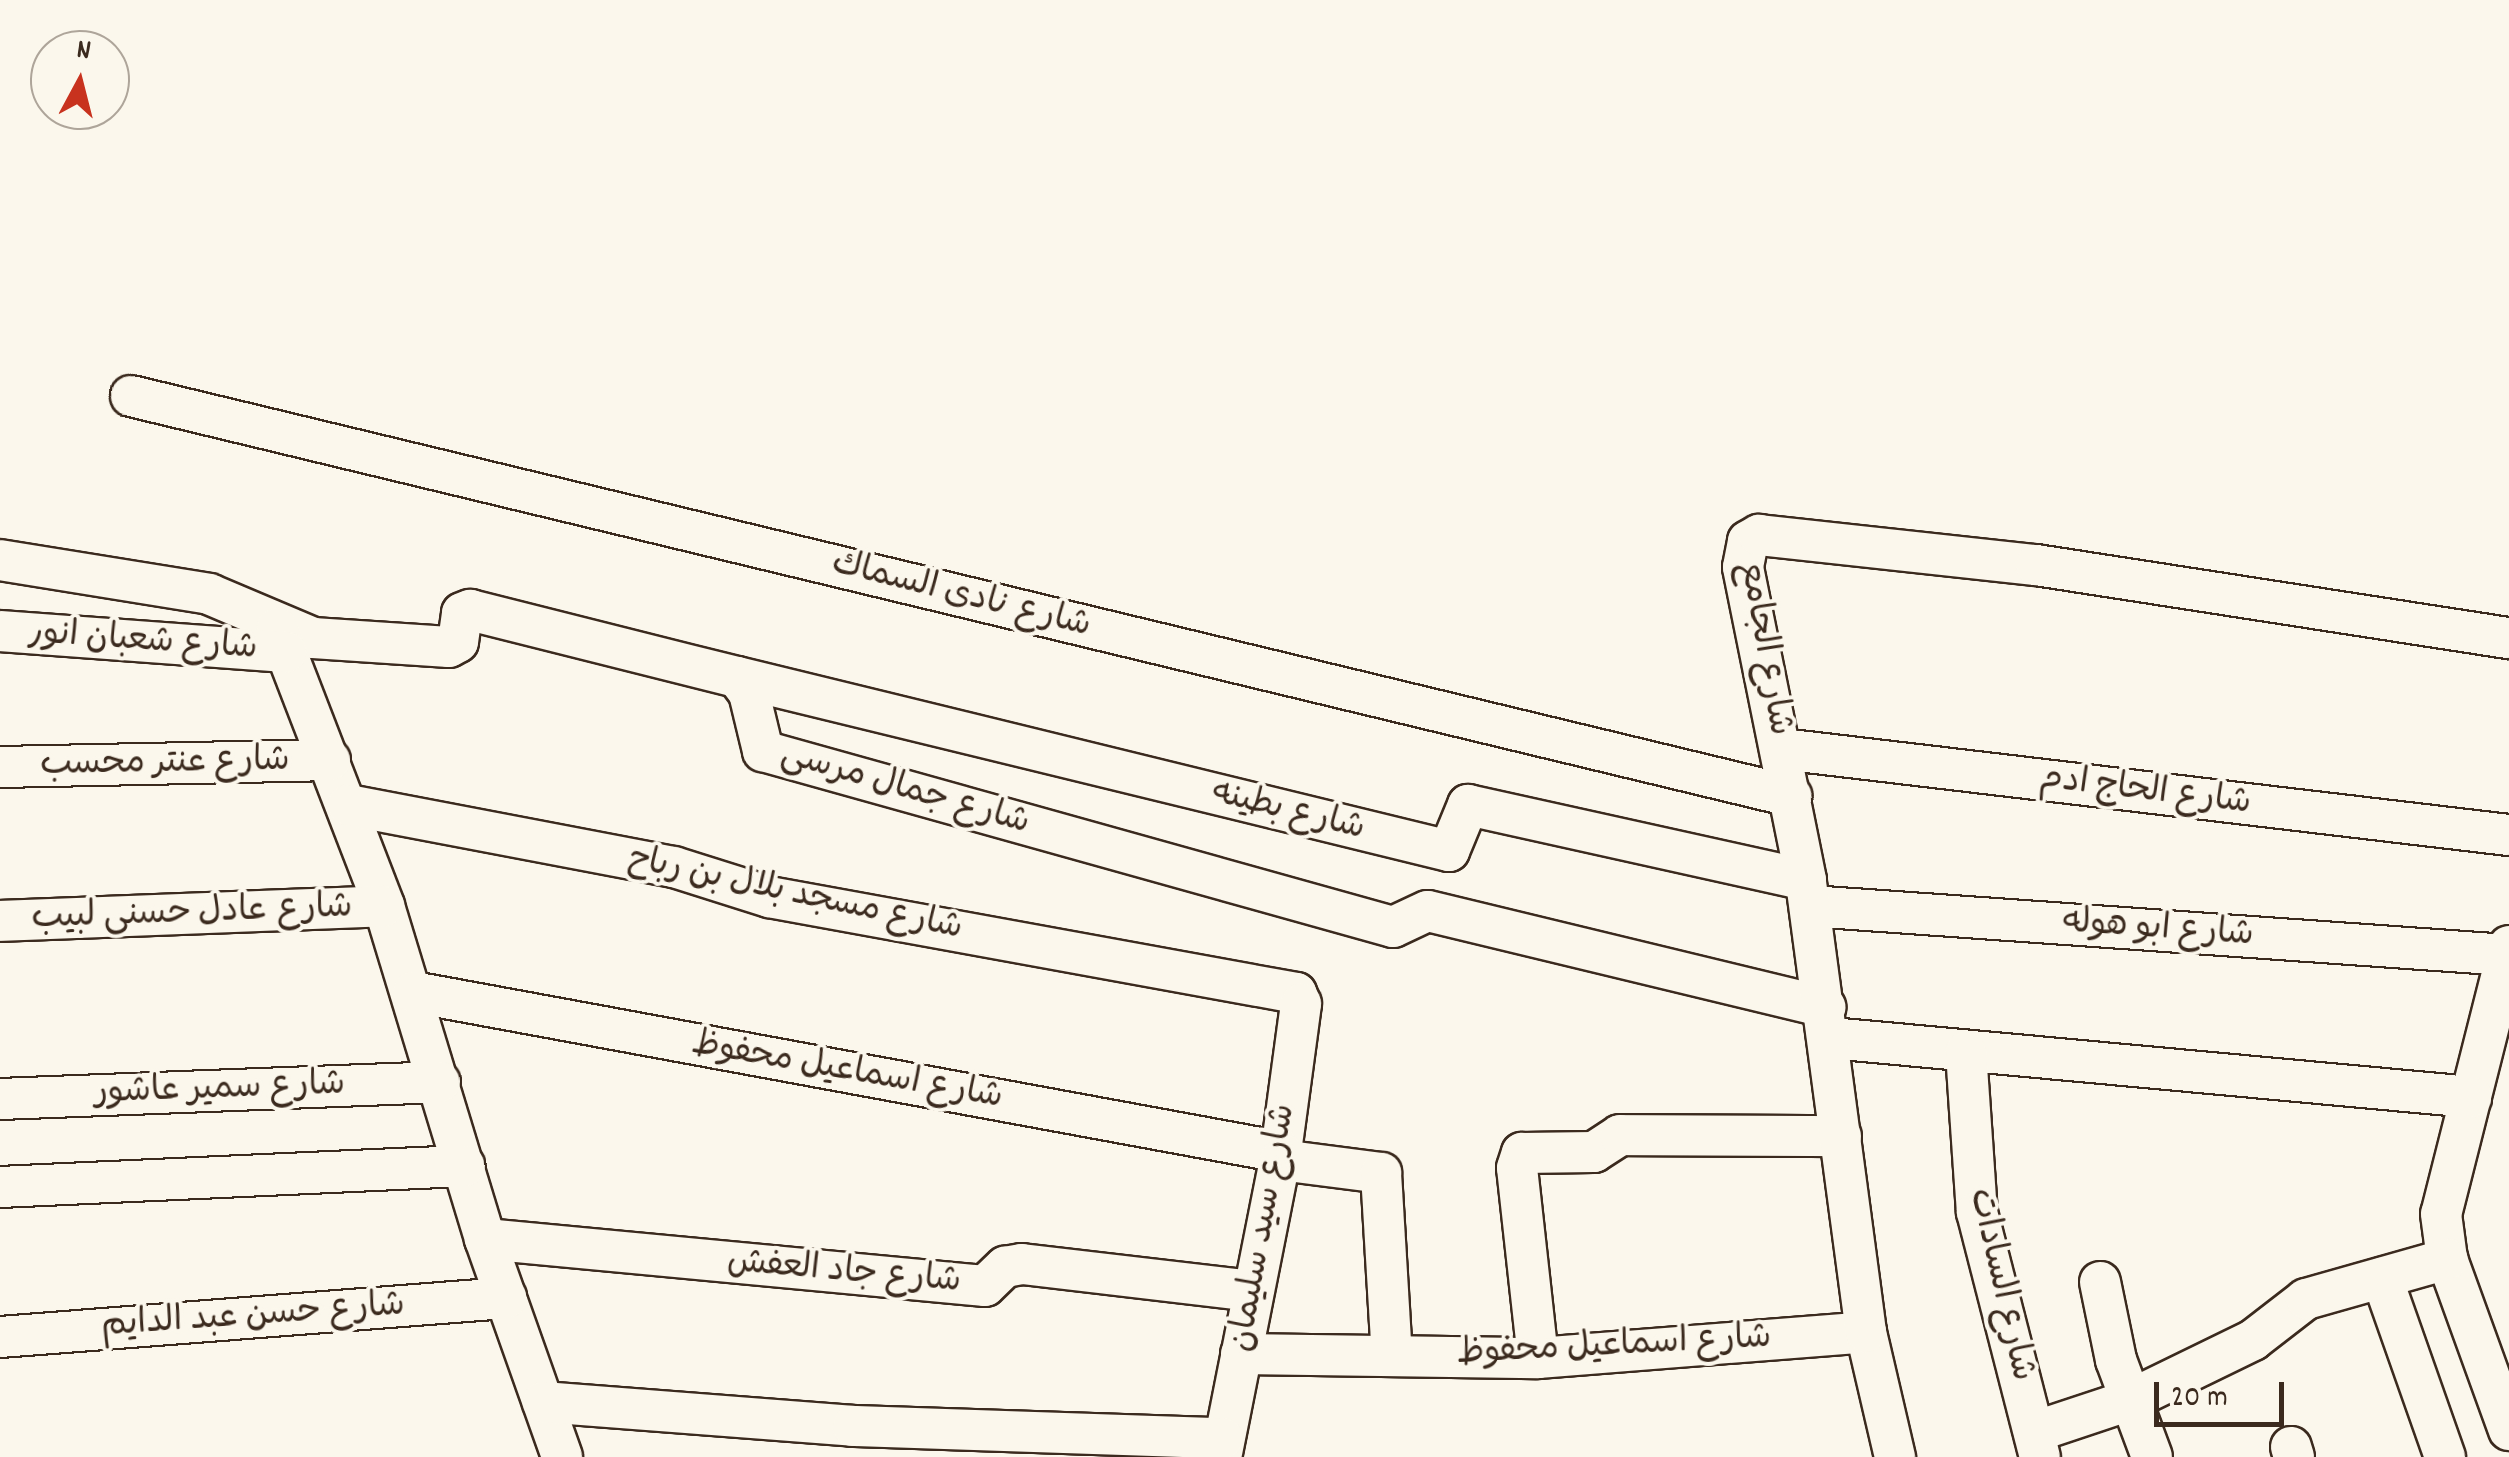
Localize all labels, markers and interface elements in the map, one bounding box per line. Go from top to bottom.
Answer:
north arrow [30,30,130,130]
text: N [74,32,93,73]
street label: شارع نادى السماك [827,544,1095,648]
street label: شارع الجامع [1728,559,1800,739]
street label: شارع شعبان انور [27,613,259,671]
street label: شارع جمال مرسى [776,734,1034,846]
street label: شارع عنتر محسب [40,741,290,787]
street label: شارع الحاج ادم [2037,758,2253,826]
street label: شارع بطينه [1207,773,1369,851]
street label: شارع مسجد بلال بن رباح [624,839,966,951]
street label: شارع عادل حسنى لبيب [31,887,353,941]
street label: شارع ابو هوله [2061,902,2255,958]
street label: شارع اسماعيل محفوظ [688,1024,1006,1120]
street label: شارع سمير عاشور [94,1065,346,1115]
street label: شارع سيد سليمان [1222,1101,1306,1355]
street label: شارع السادات [1957,1185,2043,1385]
street label: شارع جاد العفش [725,1242,963,1304]
street label: شارع حسن عبد الدايم [100,1285,406,1349]
street label: شارع اسماعيل محفوظ [1456,1318,1772,1376]
scale bar [2159,1362,2289,1424]
text: 20 m [2171,1378,2228,1421]

